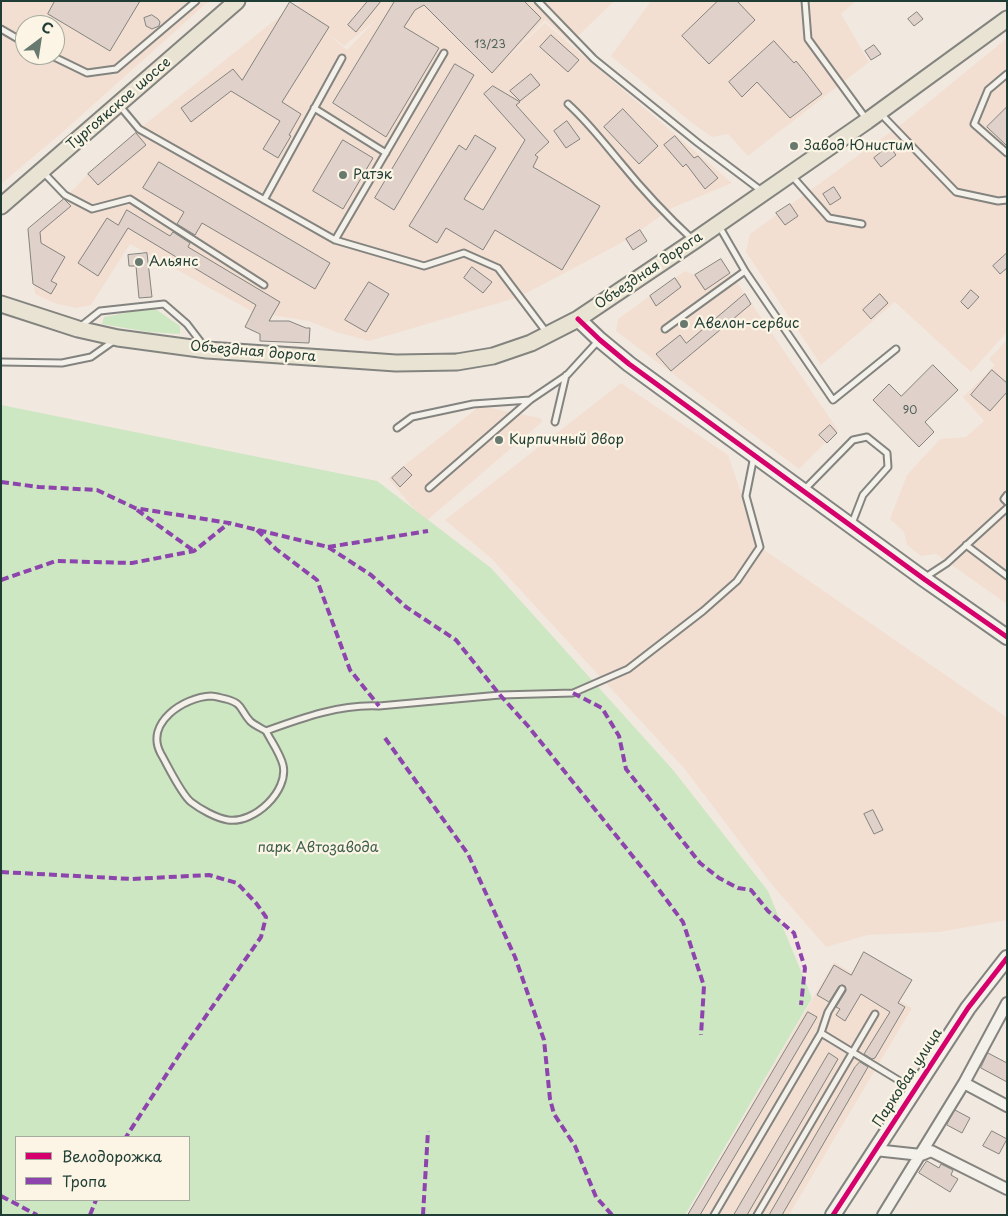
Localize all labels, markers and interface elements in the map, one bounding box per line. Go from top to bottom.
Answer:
north arrow [15,15,65,65]
text: С [38,16,57,39]
house number: 13/23 [474,38,506,52]
street label: Тургоякское шоссе [63,54,175,154]
place label: Завод Юнистим [804,138,914,154]
marker: Завод Юнистим [788,140,800,152]
place label: Ратэк [353,167,392,183]
marker: Ратэк [337,169,349,181]
street label: Объездная дорога [592,229,706,313]
place label: Альянс [149,254,198,270]
marker: Альянс [133,256,145,268]
place label: Авелон-сервис [694,316,799,332]
marker: Авелон-сервис [678,318,690,330]
street label: Объездная дорога [189,338,317,366]
house number: 90 [903,404,917,418]
place label: Кирпичный двор [509,432,624,448]
marker: Кирпичный двор [493,434,505,446]
park label: парк Автозавода [257,840,379,856]
street label: Парковая улица [870,1025,946,1131]
legend [15,1136,190,1201]
text: Велодорожка [62,1144,162,1167]
text: Тропа [62,1169,107,1192]

